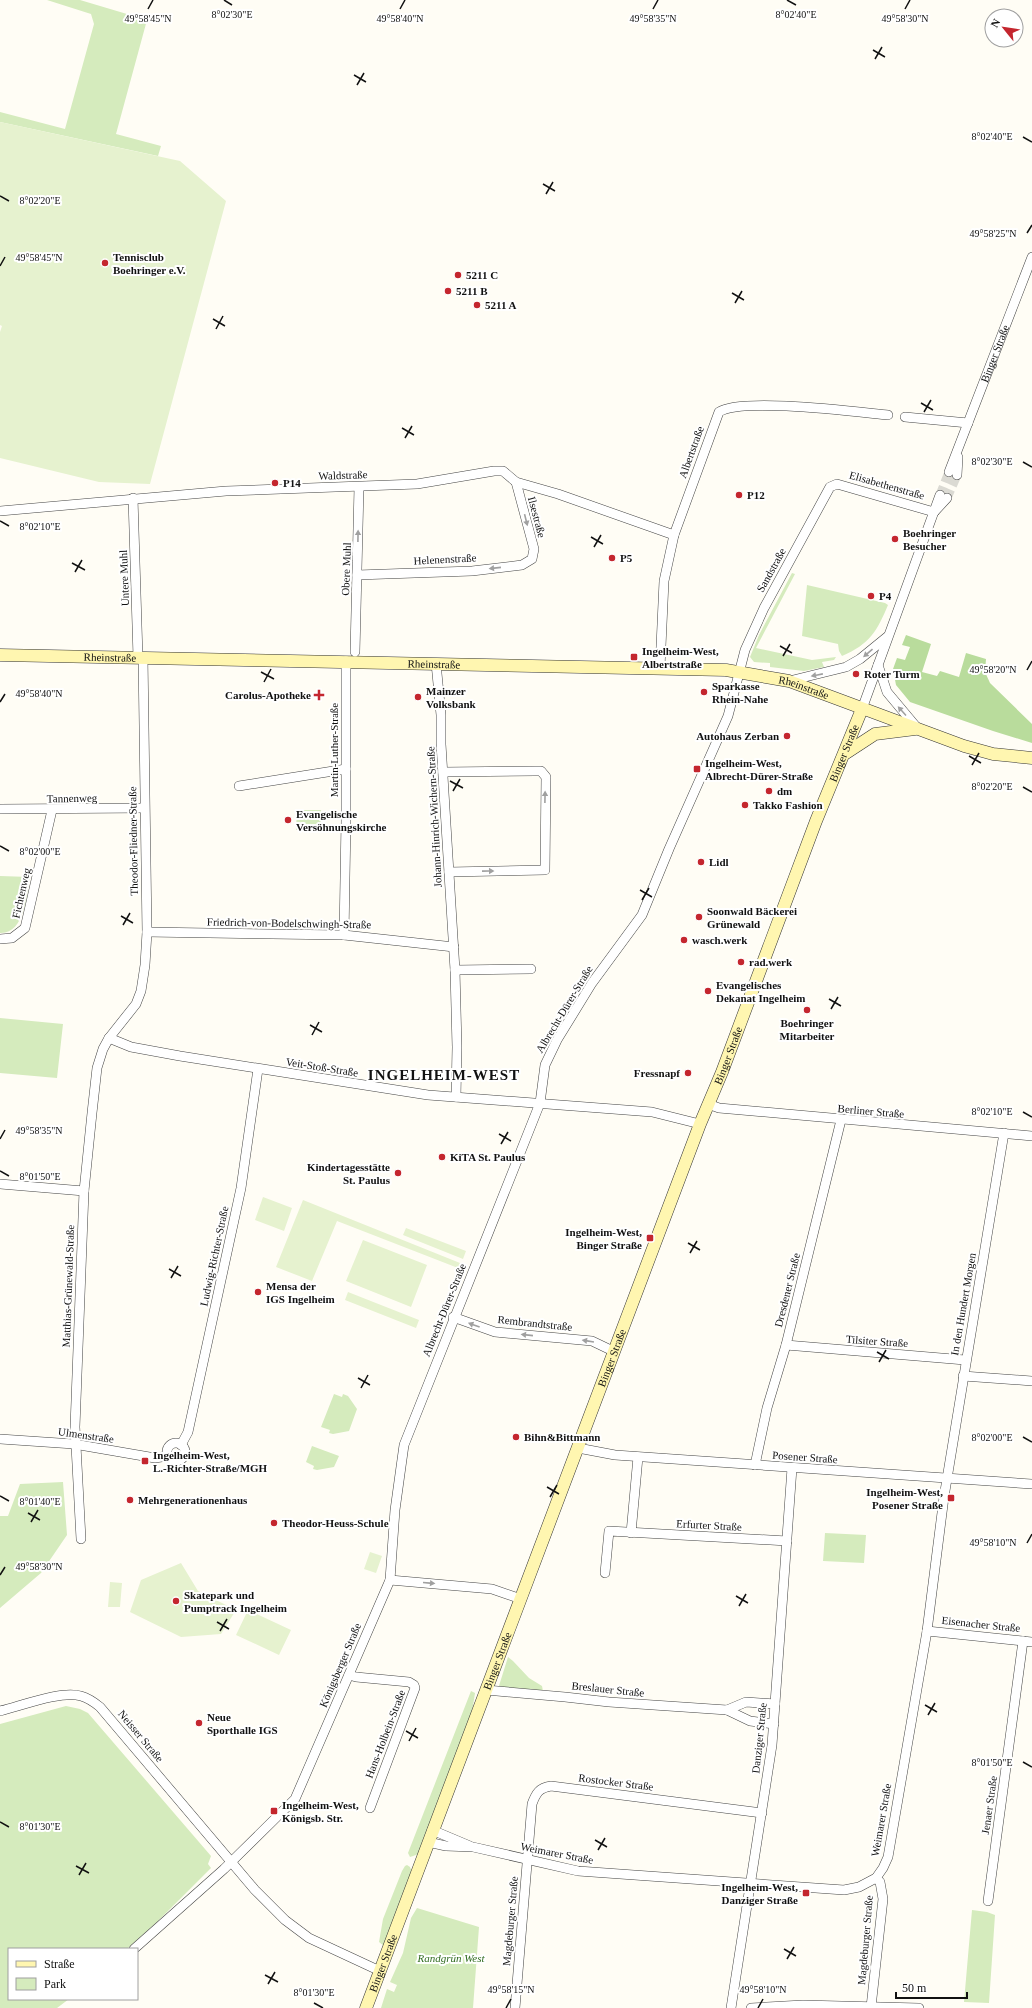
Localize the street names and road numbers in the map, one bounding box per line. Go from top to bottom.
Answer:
street label: Binger Straße [978,323,1011,384]
street label: Albertstraße [676,424,706,480]
street label: Waldstraße [318,468,368,482]
street label: Elisabethenstraße [848,469,926,501]
street label: Ilsestraße [526,495,548,539]
street label: Obere Muhl [339,542,353,596]
street label: Sandstraße [754,546,788,594]
street label: Untere Muhl [117,550,131,606]
street label: Helenenstraße [413,551,477,567]
street label: Rheinstraße [84,651,137,664]
street label: Rheinstraße [407,657,460,671]
street label: Rheinstraße [778,673,831,701]
street label: Martin-Luther-Straße [328,703,340,797]
street label: Binger Straße [827,722,861,783]
street label: Johann-Hinrich-Wichern-Straße [424,746,444,888]
street label: Theodor-Fliedner-Straße [126,786,140,896]
street label: Tannenweg [47,792,98,804]
street label: Fichtenweg [9,866,33,919]
street label: Friedrich-von-Bodelschwingh-Straße [207,916,371,930]
street label: Albrecht-Dürer-Straße [533,963,595,1055]
street label: Binger Straße [711,1025,744,1086]
street label: Veit-Stoß-Straße [285,1055,359,1079]
street label: Berliner Straße [837,1102,905,1120]
street label: Ludwig-Richter-Straße [198,1205,230,1307]
street label: Matthias-Grünewald-Straße [60,1224,76,1348]
street label: In den Hundert Morgen [948,1251,978,1356]
street label: Dresdener Straße [772,1252,802,1328]
street label: Albrecht-Dürer-Straße [420,1262,468,1358]
street label: Rembrandtstraße [497,1313,573,1333]
street label: Binger Straße [595,1327,628,1388]
street label: Tilsiter Straße [846,1333,909,1349]
street label: Ulmenstraße [57,1425,115,1445]
street label: Posener Straße [772,1449,838,1465]
street label: Erfurter Straße [676,1517,742,1533]
street label: Eisenacher Straße [941,1614,1021,1634]
street label: Königsberger Straße [317,1621,363,1709]
street label: Binger Straße [481,1630,514,1692]
street label: Breslauer Straße [571,1679,645,1699]
street label: Hans-Holbein-Straße [363,1688,407,1780]
street label: Danziger Straße [749,1702,769,1774]
street label: Neisser Straße [116,1708,166,1764]
street label: Rostocker Straße [578,1771,654,1793]
street label: Jenaer Straße [979,1775,999,1835]
street label: Weimarer Straße [869,1782,893,1857]
street label: Weimarer Straße [520,1840,595,1866]
street label: Magdeburger Straße [500,1876,520,1966]
street label: Magdeburger Straße [855,1895,875,1985]
street label: Binger Straße [367,1932,399,1994]

